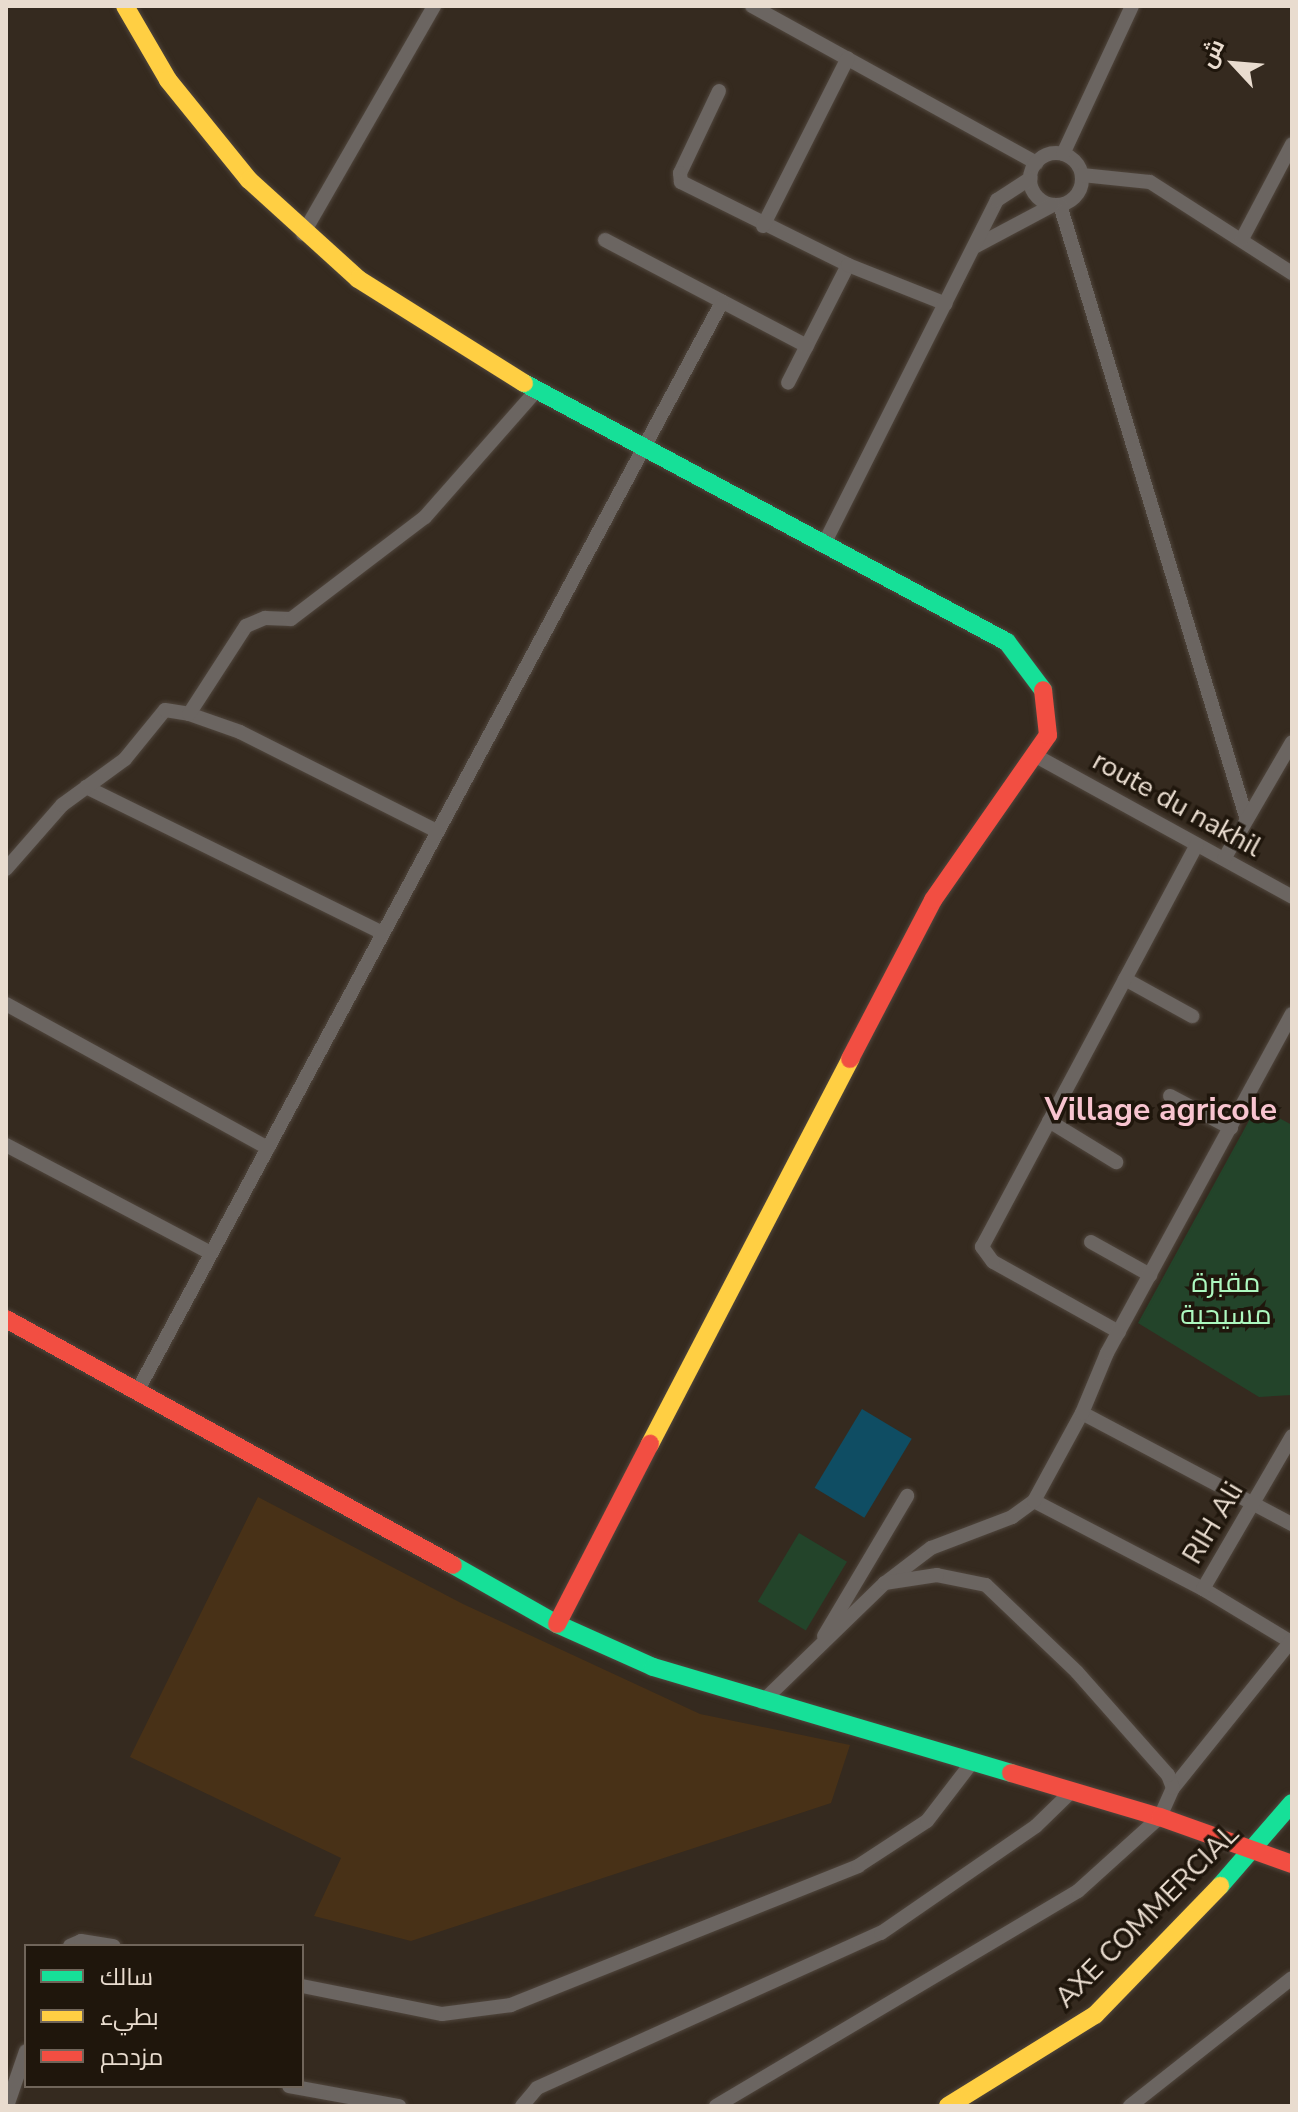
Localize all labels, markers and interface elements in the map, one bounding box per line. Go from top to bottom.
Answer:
north arrow [1194,24,1274,104]
text: ش [1193,34,1232,73]
street label: route du nakhil [1087,744,1267,864]
district label: Village agricole [1045,1091,1277,1129]
park label: مقبرة مسيحية [1180,1266,1272,1332]
street label: RIH Ali [1176,1476,1250,1570]
street label: AXE COMMERCIAL [1048,1817,1246,2015]
legend [24,1944,304,2088]
text: سالك [100,1961,153,1993]
text: بطيء [100,2001,159,2033]
text: مزدحم [100,2041,163,2073]

